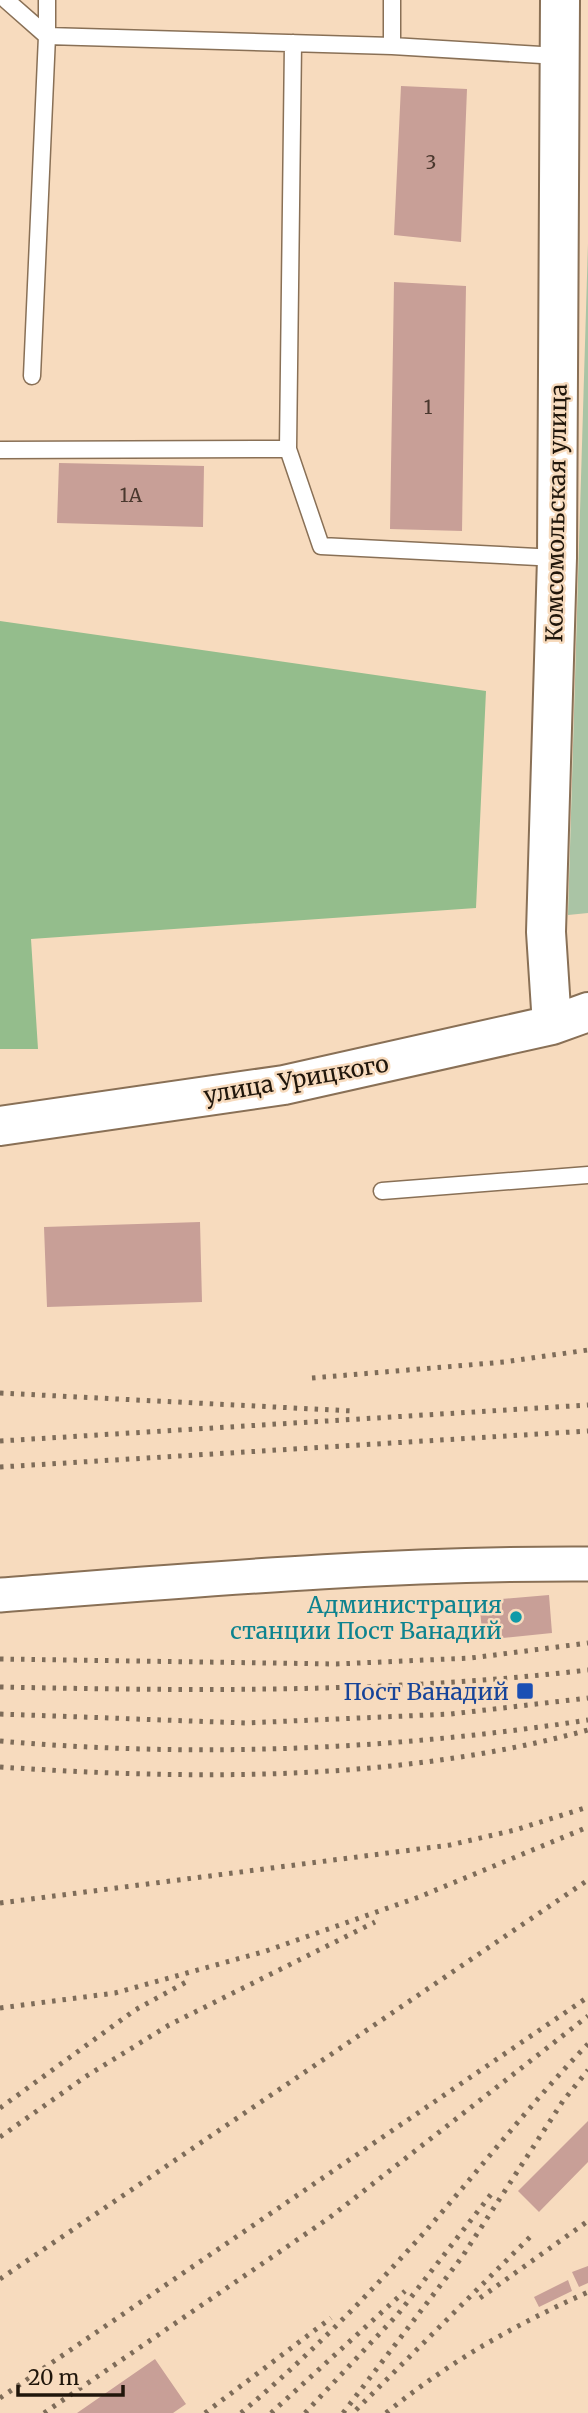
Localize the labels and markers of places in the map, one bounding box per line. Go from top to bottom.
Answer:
place label: Администрация станции Пост Ванадий [230,1590,502,1645]
marker: Администрация станции Пост Ванадий [508,1609,524,1625]
place label: Пост Ванадий [343,1677,509,1706]
marker: Пост Ванадий [515,1681,535,1701]

